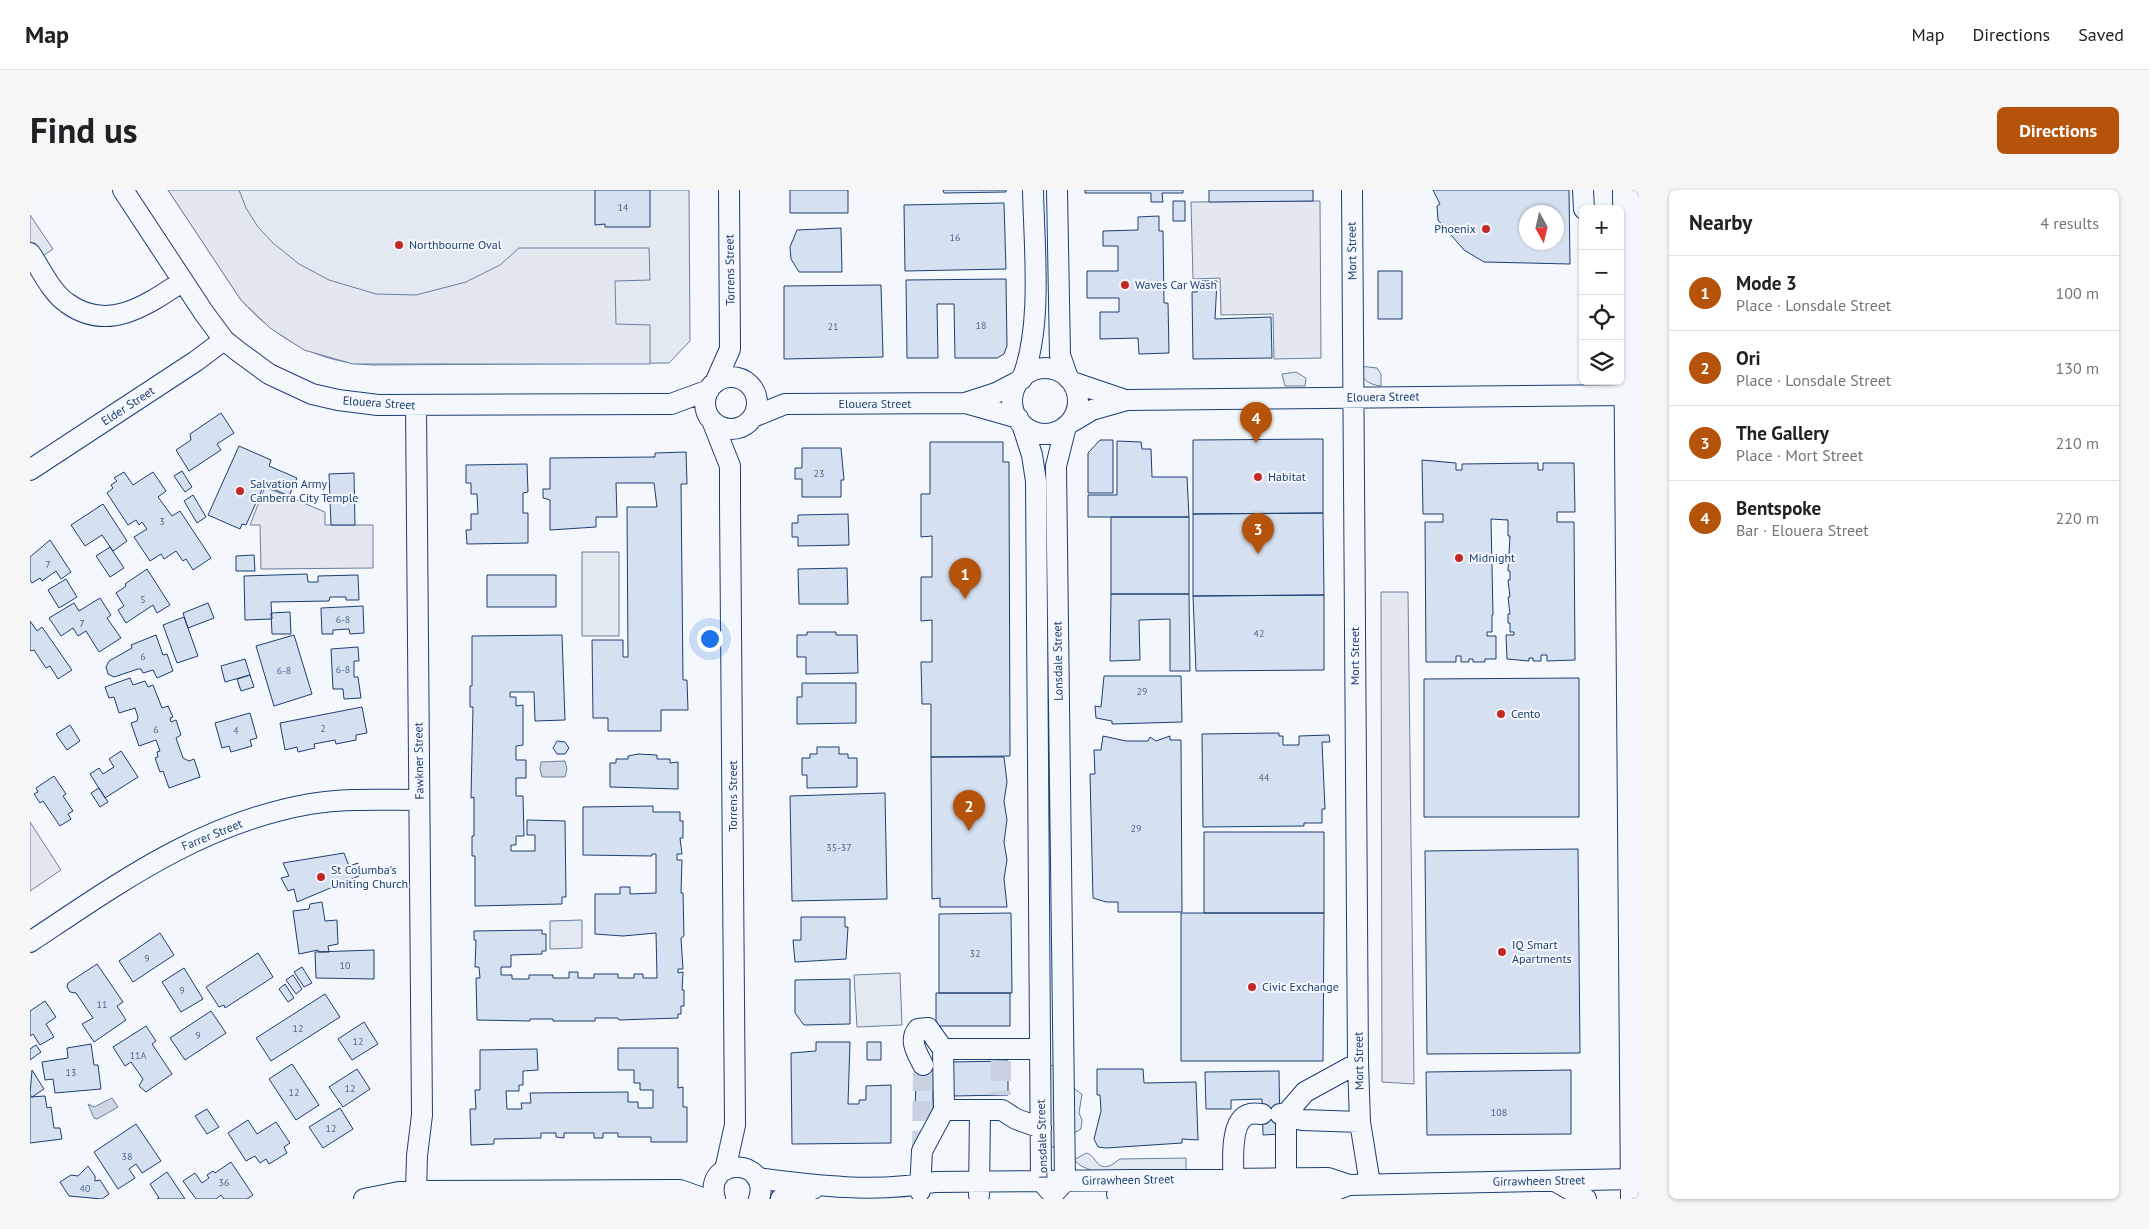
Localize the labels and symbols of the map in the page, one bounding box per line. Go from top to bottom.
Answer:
house number: 14 [618,201,629,214]
north arrow [1519,205,1564,250]
place label: Phoenix [1434,221,1476,236]
street label: Mort Street [1343,222,1360,280]
marker: Phoenix [1480,223,1492,235]
house number: 16 [950,231,960,244]
street label: Torrens Street [721,234,738,306]
place label: Northbourne Oval [409,237,502,252]
marker: Northbourne Oval [393,239,405,251]
place label: Waves Car Wash [1135,277,1217,292]
marker: Waves Car Wash [1119,279,1131,291]
house number: 18 [976,319,986,332]
house number: 21 [828,320,838,333]
street label: Elder Street [98,383,157,428]
street label: Elouera Street [1346,388,1420,405]
street label: Elouera Street [342,392,416,413]
street label: Elouera Street [839,396,911,411]
pin: 4 [1240,402,1272,443]
house number: 23 [814,467,824,480]
place label: Habitat [1268,469,1306,484]
marker: Habitat [1252,471,1264,483]
place label: Salvation Army Canberra City Temple [250,476,358,505]
marker: Salvation Army Canberra City Temple [234,485,246,497]
pin: 3 [1242,513,1274,554]
house number: 3 [159,515,165,528]
place label: Midnight [1469,550,1515,565]
marker: Midnight [1453,552,1465,564]
house number: 7 [45,558,51,571]
pin: 1 [949,558,981,599]
house number: 5 [140,593,146,606]
house number: 6-8 [336,613,350,626]
house number: 7 [79,617,85,630]
street label: Lonsdale Street [1049,621,1066,701]
your location [697,626,723,652]
house number: 42 [1254,627,1264,640]
street label: Mort Street [1347,627,1362,685]
house number: 6 [140,650,146,663]
house number: 6-8 [336,663,350,676]
house number: 6-8 [277,664,291,677]
house number: 29 [1137,685,1147,698]
place label: Cento [1511,706,1540,721]
marker: Cento [1495,708,1507,720]
house number: 2 [320,722,326,735]
street label: Fawkner Street [410,722,427,800]
house number: 6 [153,723,159,736]
house number: 4 [233,724,239,737]
street label: Torrens Street [725,760,740,832]
house number: 44 [1259,771,1270,784]
pin: 2 [953,790,985,831]
street label: Farrer Street [179,816,244,854]
house number: 29 [1131,822,1141,835]
house number: 35-37 [826,841,852,854]
place label: St Columba's Uniting Church [331,862,408,891]
marker: St Columba's Uniting Church [315,871,327,883]
place label: IQ Smart Apartments [1512,937,1572,966]
marker: IQ Smart Apartments [1496,946,1508,958]
house number: 32 [970,947,980,960]
house number: 9 [144,952,150,965]
house number: 10 [340,959,351,972]
place label: Civic Exchange [1262,979,1339,994]
marker: Civic Exchange [1246,981,1258,993]
house number: 9 [179,984,185,997]
house number: 11 [97,998,107,1011]
house number: 12 [293,1022,303,1035]
house number: 9 [195,1029,201,1042]
street label: Mort Street [1350,1032,1367,1090]
house number: 12 [353,1035,363,1048]
house number: 11A [130,1049,147,1062]
house number: 13 [66,1066,76,1079]
house number: 12 [345,1082,355,1095]
house number: 12 [289,1086,299,1099]
street label: Lonsdale Street [1033,1099,1050,1179]
house number: 108 [1491,1106,1507,1119]
house number: 12 [326,1122,336,1135]
house number: 38 [122,1150,132,1163]
street label: Girrawheen Street [1082,1171,1174,1188]
street label: Girrawheen Street [1493,1172,1585,1189]
house number: 36 [219,1176,229,1189]
house number: 40 [80,1182,91,1195]

